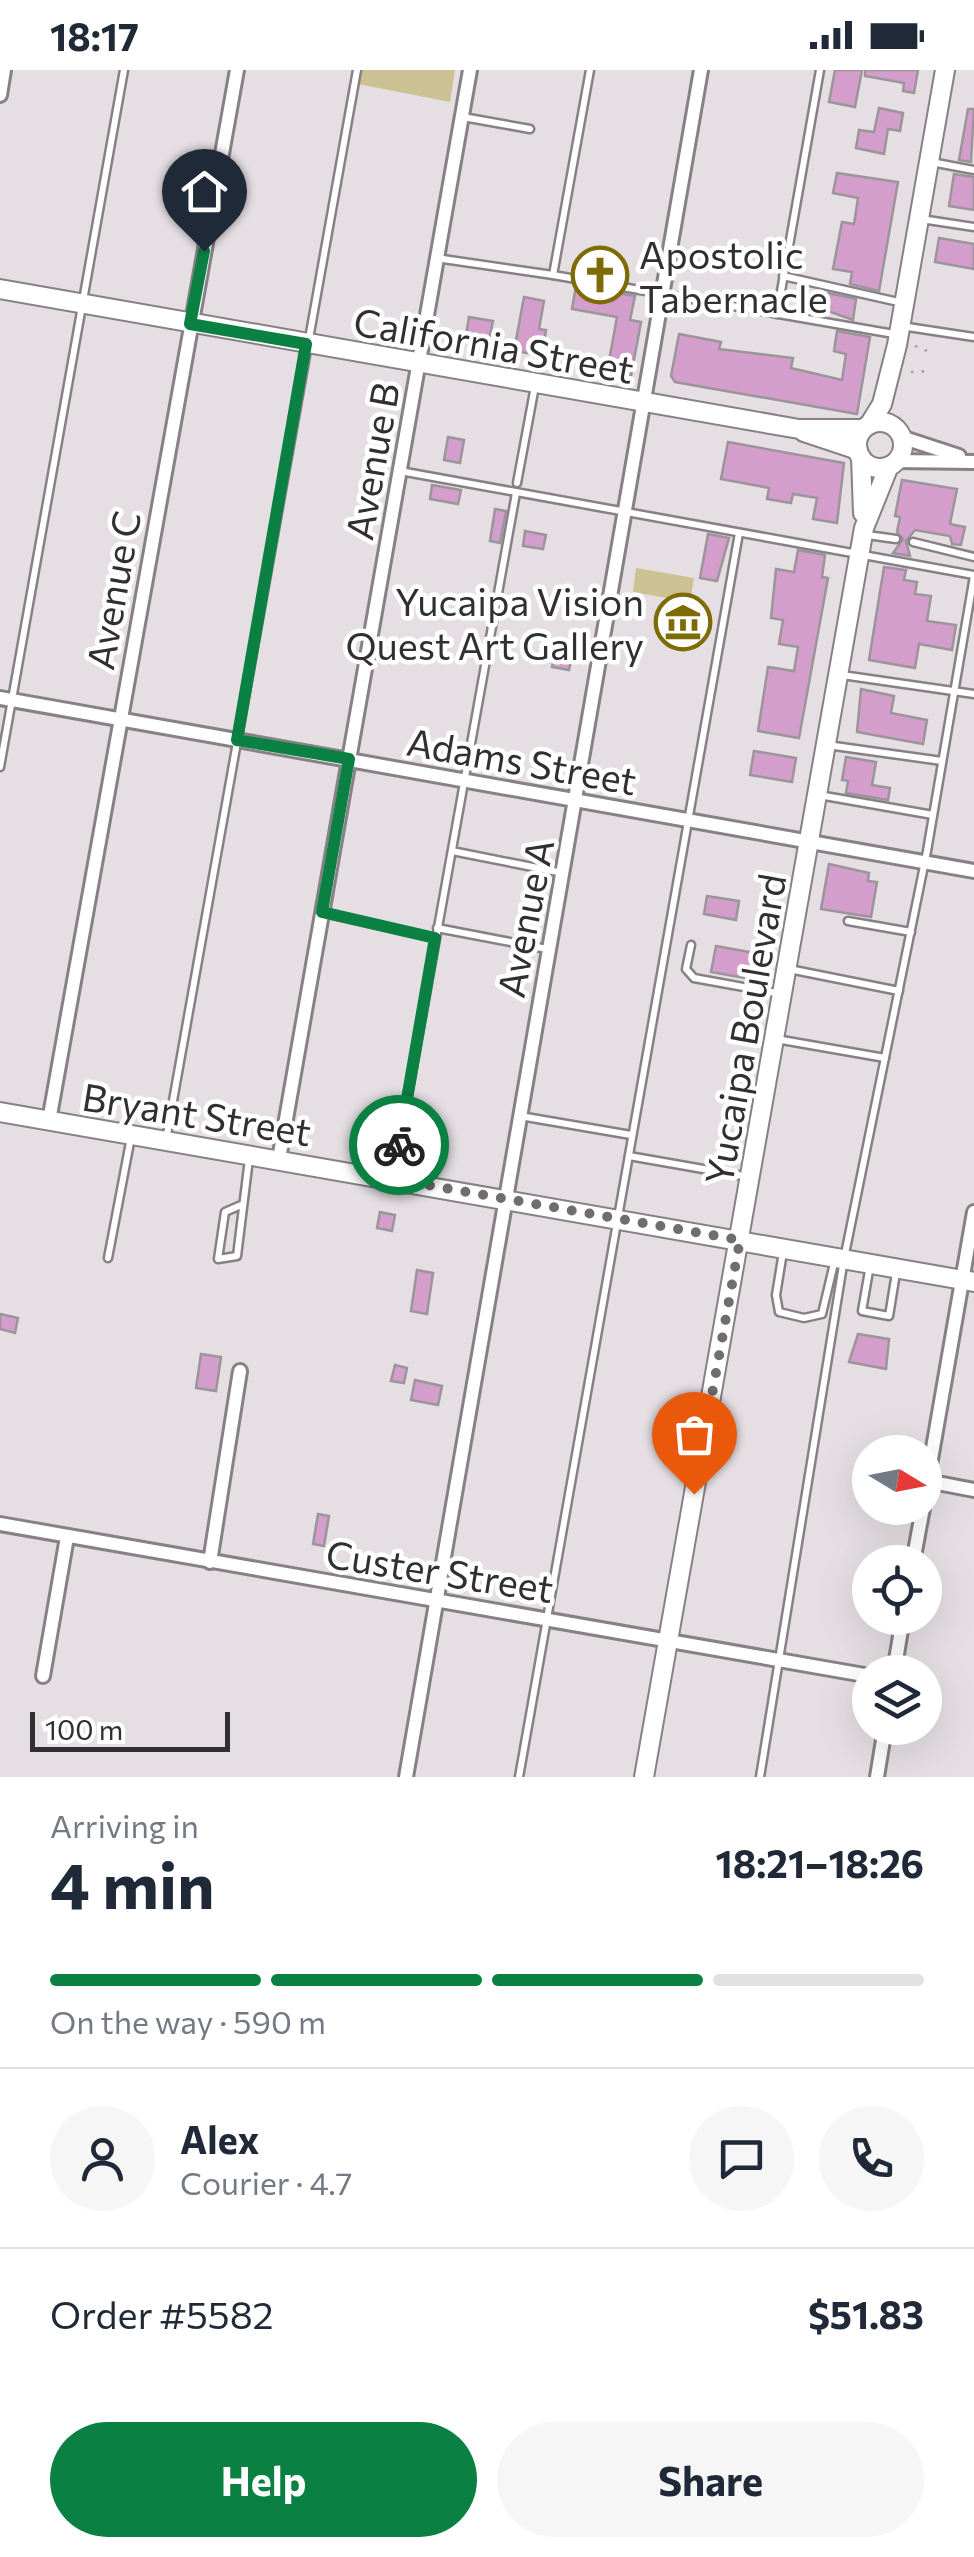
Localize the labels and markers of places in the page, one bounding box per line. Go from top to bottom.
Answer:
pin [162,149,247,252]
place label: Apostolic Tabernacle [639,230,828,321]
church icon: Apostolic Tabernacle [570,245,630,305]
place label: Yucaipa Vision Quest Art Gallery [345,577,644,668]
museum icon: Yucaipa Vision Quest Art Gallery [653,592,713,652]
pin [652,1392,737,1495]

